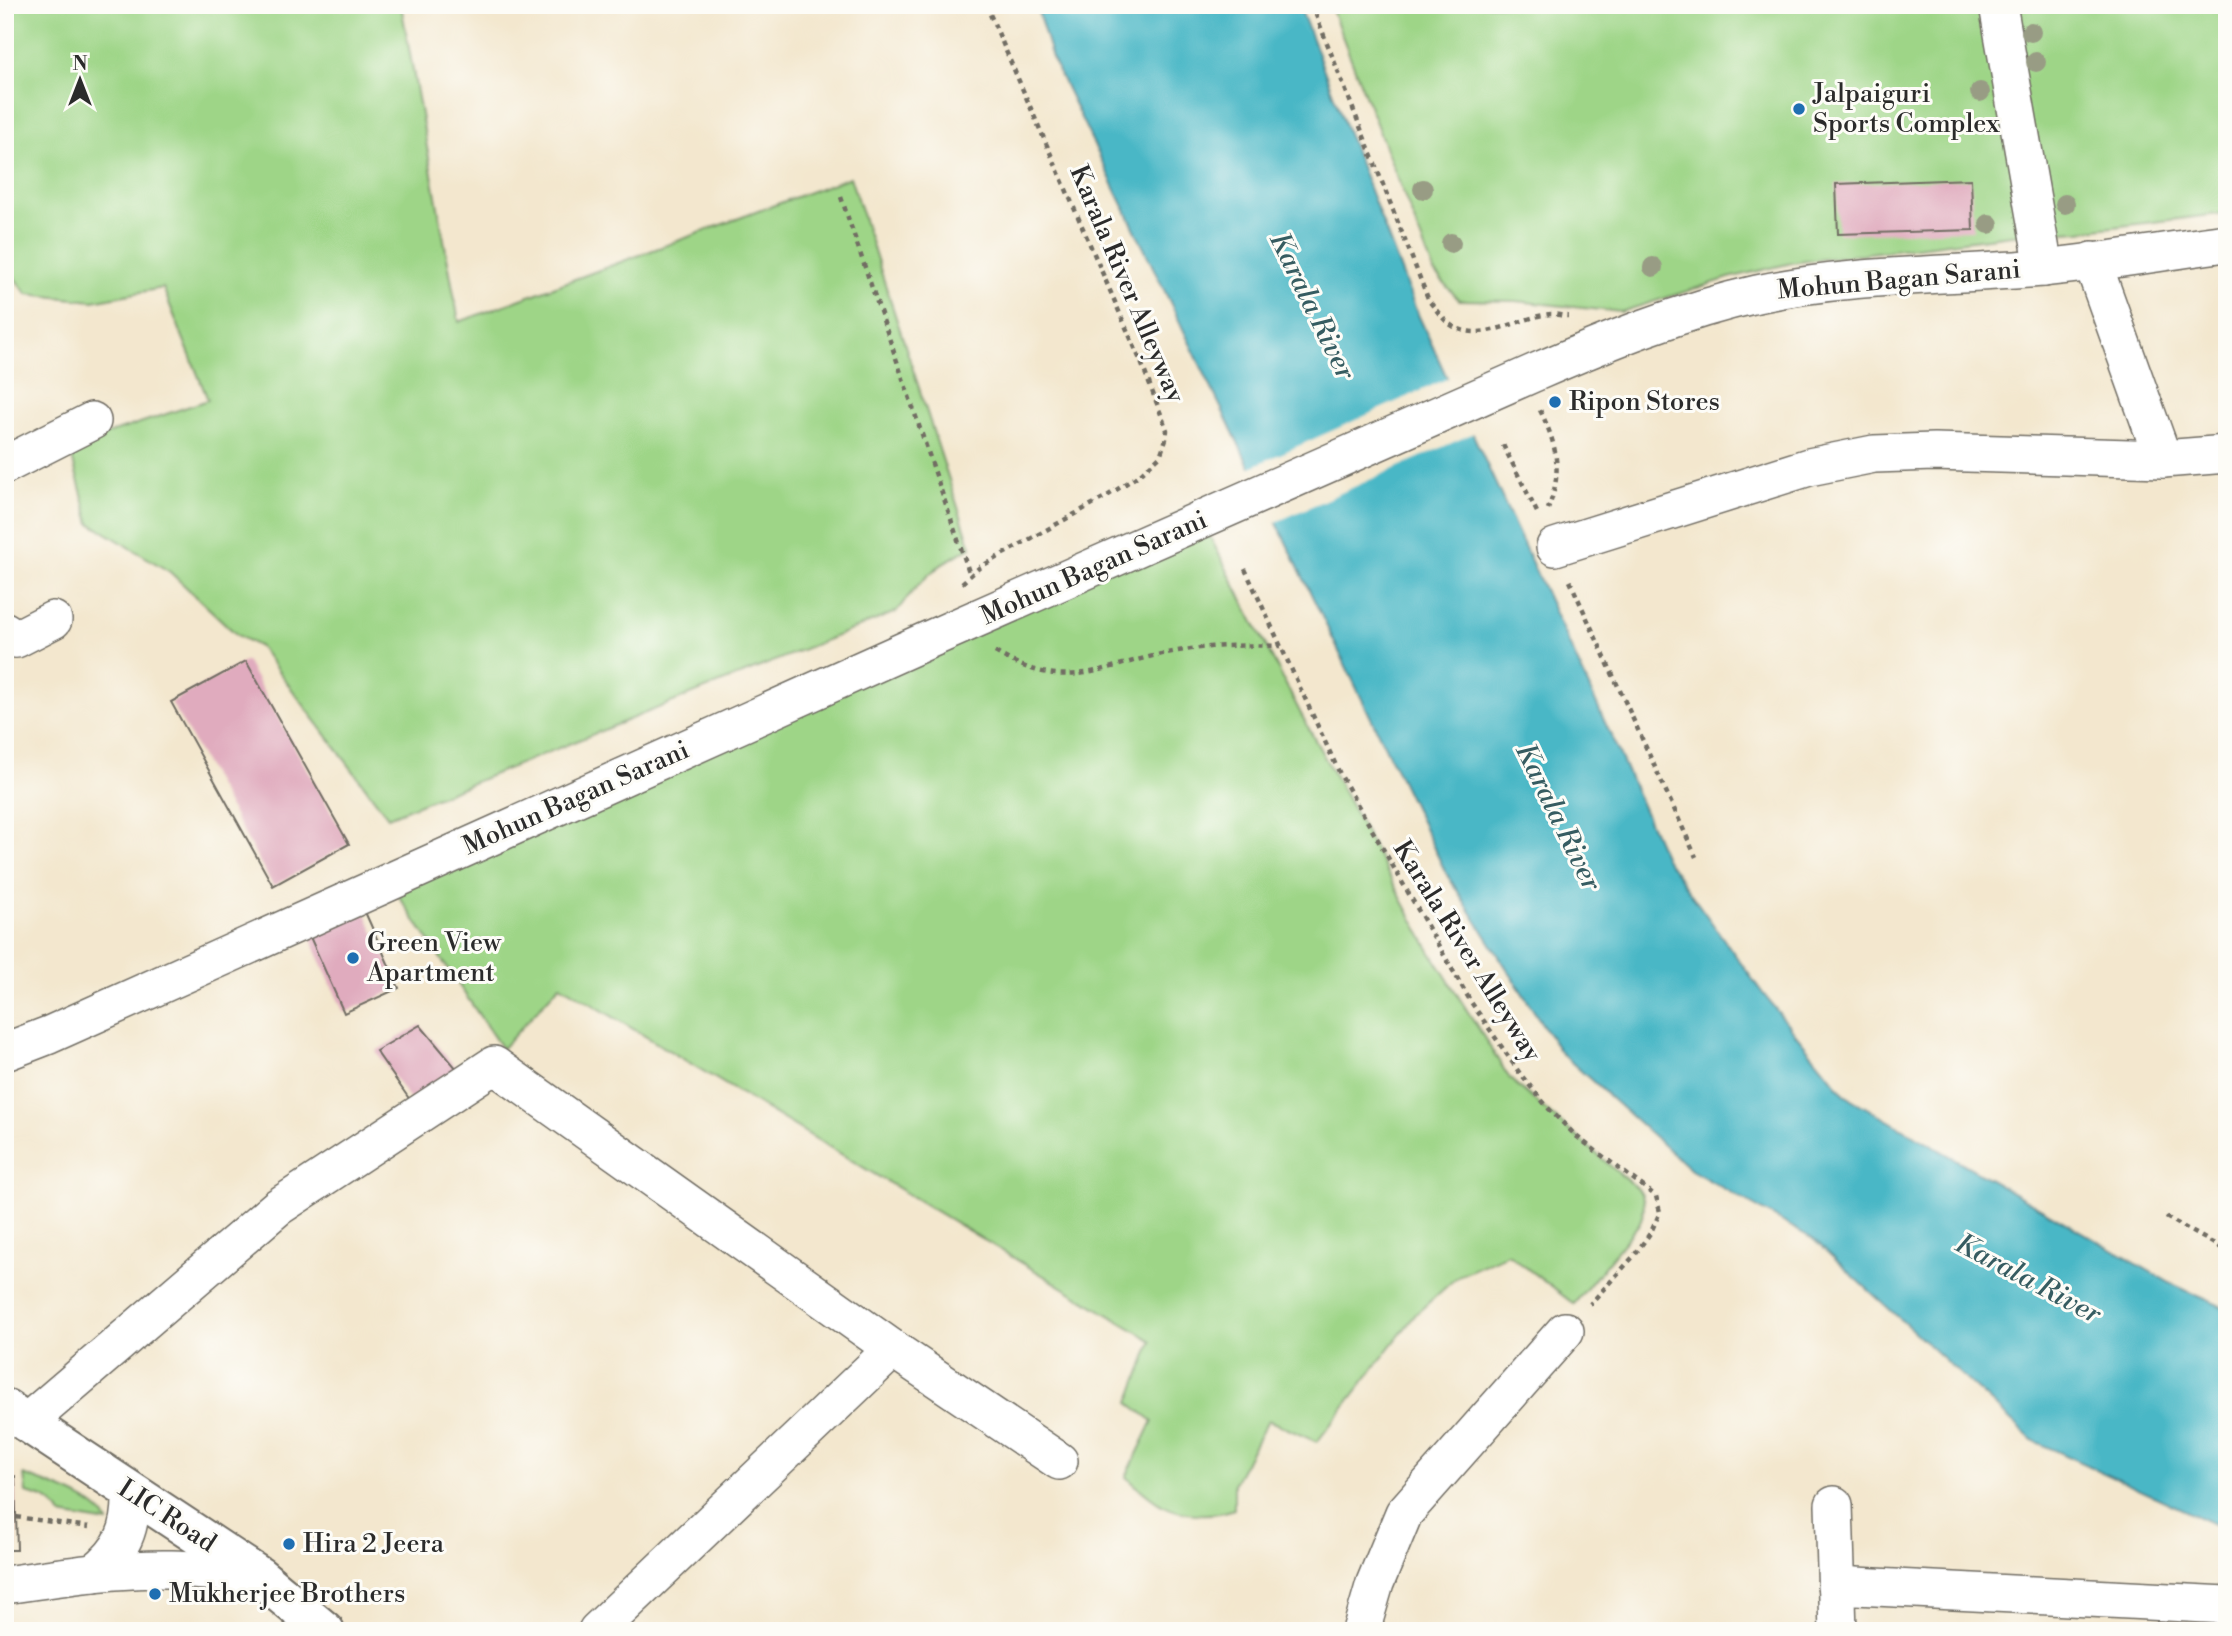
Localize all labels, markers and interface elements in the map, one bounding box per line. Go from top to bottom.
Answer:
north arrow [46,46,116,116]
text: N [72,52,88,76]
place label: Jalpaiguri Sports Complex [1812,78,2000,140]
marker: Jalpaiguri Sports Complex [1791,101,1807,117]
street label: Karala River Alleyway [1062,160,1192,408]
water label: Karala River [1261,226,1363,387]
street label: Mohun Bagan Sarani [1776,253,2022,307]
place label: Ripon Stores [1569,386,1720,418]
marker: Ripon Stores [1547,394,1563,410]
street label: Mohun Bagan Sarani [976,504,1212,632]
street label: Mohun Bagan Sarani [458,734,694,862]
water label: Karala River [1507,737,1609,898]
street label: Karala River Alleyway [1386,834,1548,1068]
place label: Green View Apartment [366,927,502,989]
marker: Green View Apartment [345,950,361,966]
water label: Karala River [1949,1226,2108,1333]
street label: LIC Road [112,1472,222,1560]
place label: Hira 2 Jeera [303,1528,445,1560]
marker: Hira 2 Jeera [281,1536,297,1552]
place label: Mukherjee Brothers [169,1578,405,1610]
marker: Mukherjee Brothers [147,1586,163,1602]

